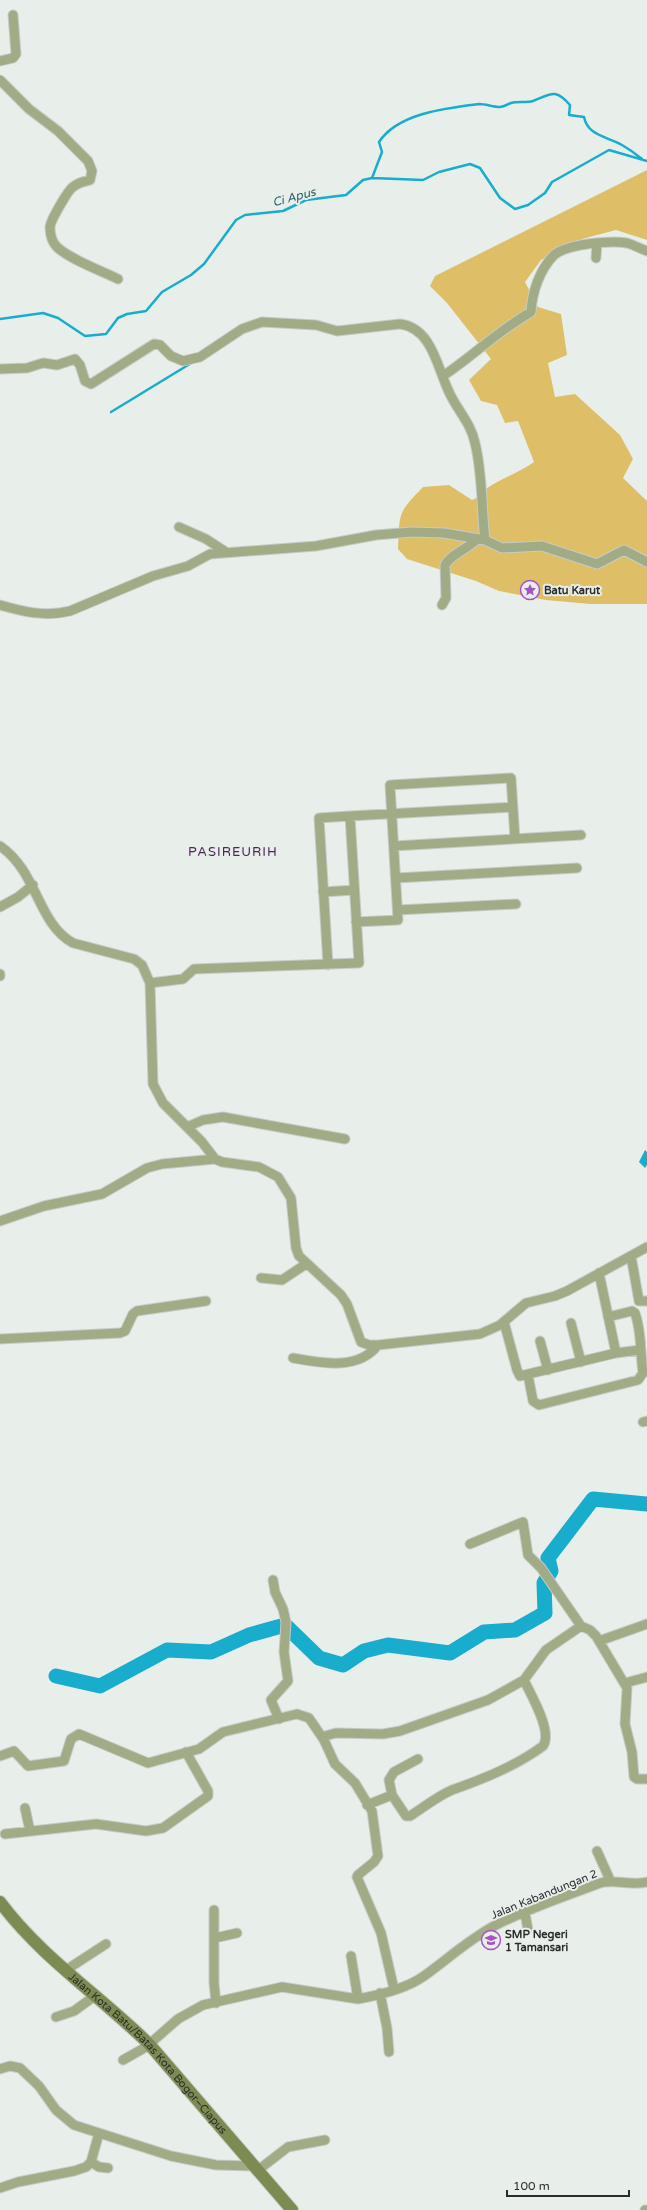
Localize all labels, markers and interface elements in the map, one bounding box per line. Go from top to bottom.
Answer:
water label: Ci Apus [271,184,318,209]
place icon: Batu Karut [519,579,541,601]
place label: Batu Karut [544,584,601,597]
district label: PASIREURIH [188,844,278,860]
street label: Jalan Kabandungan 2 [489,1867,599,1922]
place label: SMP Negeri 1 Tamansari [505,1928,568,1954]
school or university icon: SMP Negeri 1 Tamansari [480,1929,502,1951]
street label: Jalan Kota Batu/Batas Kota Bogor–Ciapus [66,1970,230,2137]
scale bar [507,2172,629,2198]
text: 100 m [513,2179,550,2193]

